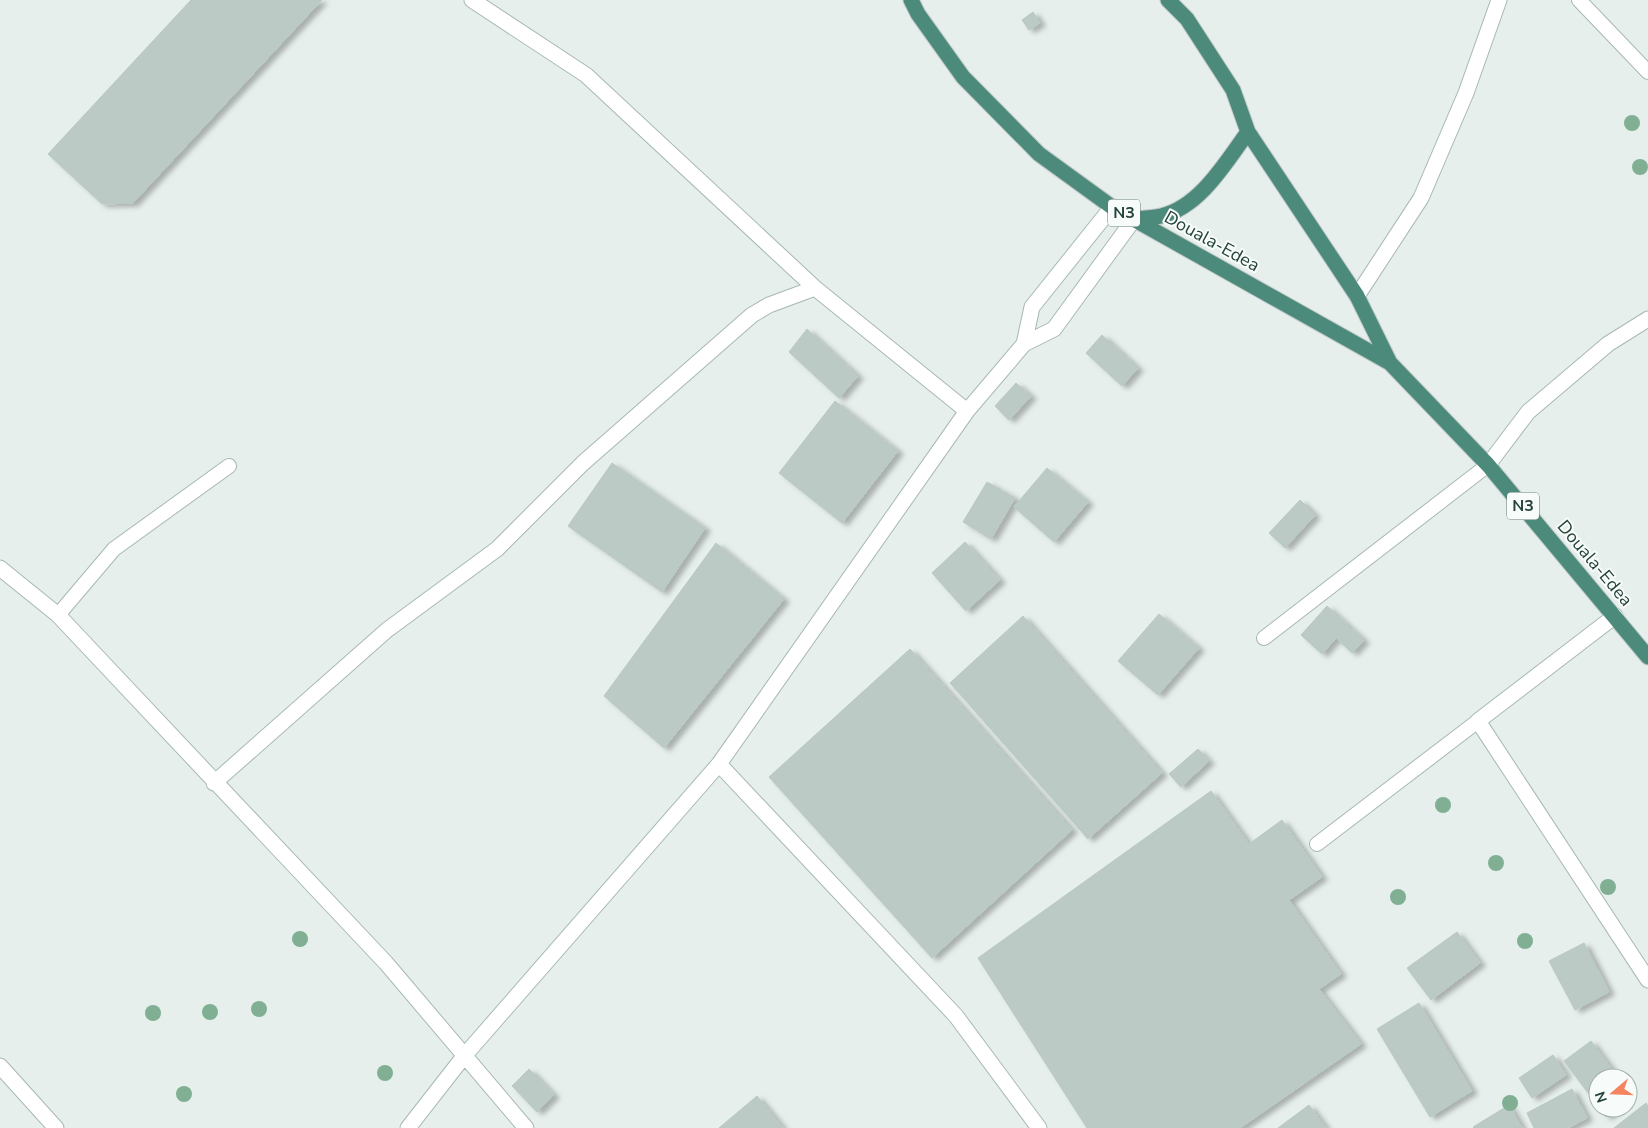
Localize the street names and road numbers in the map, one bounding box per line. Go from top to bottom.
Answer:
road number: N3 [1108,200,1140,227]
street label: Douala-Edea [1160,205,1264,277]
road number: N3 [1507,492,1539,520]
street label: Douala-Edea [1552,515,1638,611]

